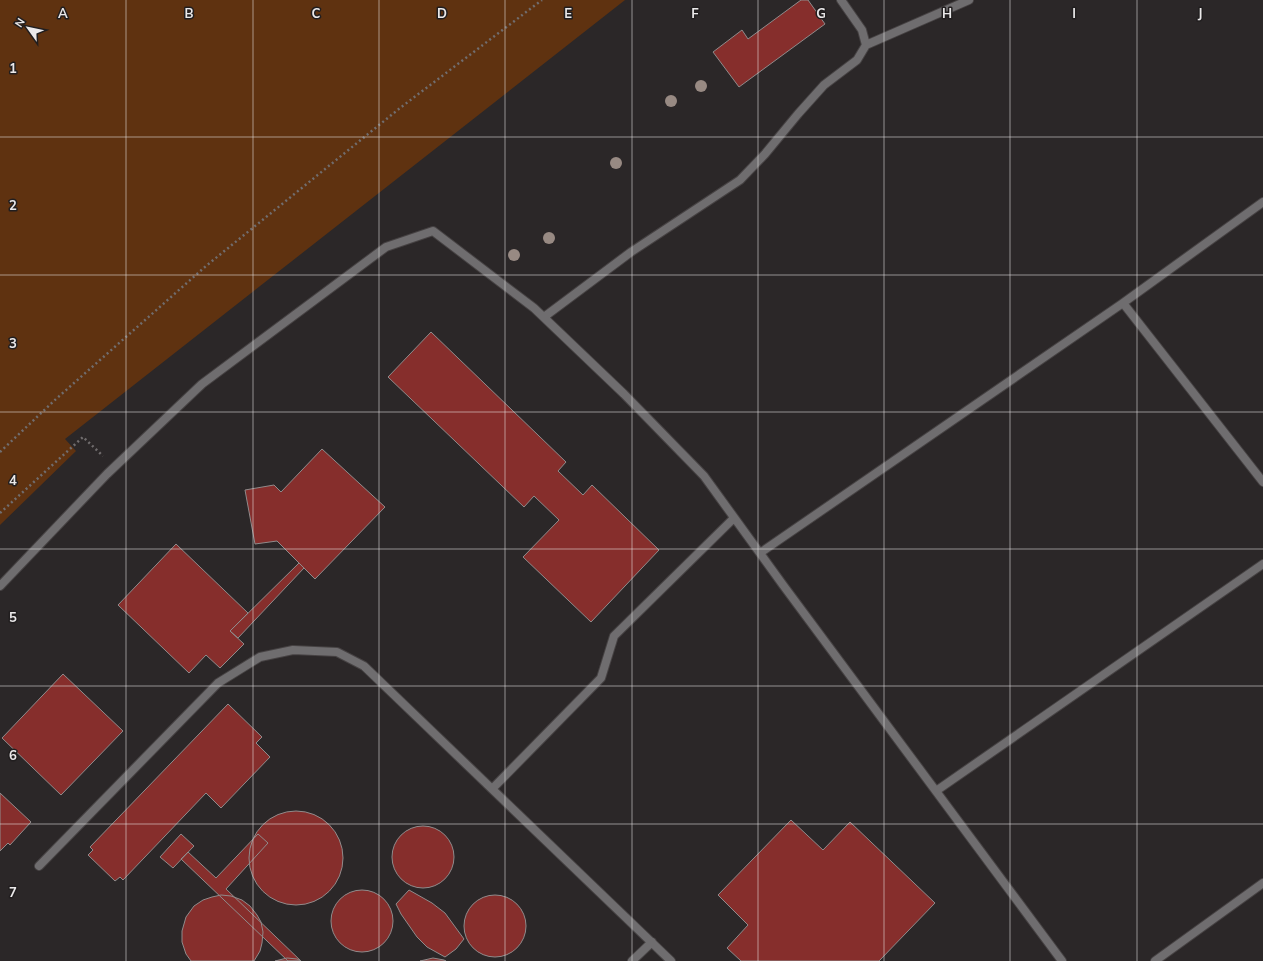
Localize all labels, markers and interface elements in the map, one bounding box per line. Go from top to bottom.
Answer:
text: A [58,5,68,21]
text: B [185,5,194,21]
text: C [312,5,321,21]
text: D [437,5,447,21]
text: E [564,5,572,21]
text: F [691,5,699,21]
text: G [816,5,826,21]
text: H [942,5,952,21]
text: I [1072,5,1076,21]
text: J [1198,5,1202,21]
north arrow [8,8,48,48]
text: N [11,15,28,30]
text: 1 [9,60,17,76]
text: 2 [9,197,17,213]
text: 3 [9,335,17,351]
text: 4 [9,472,17,488]
text: 5 [9,609,17,625]
text: 6 [9,747,17,763]
text: 7 [9,884,17,900]

